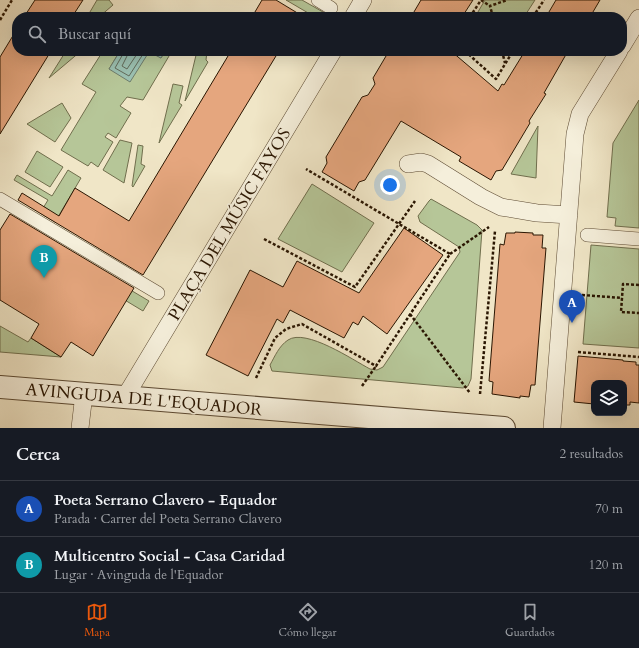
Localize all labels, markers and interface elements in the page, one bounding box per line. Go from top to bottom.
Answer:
search box [12,12,627,56]
icon: search [26,23,48,45]
text: Buscar aquí [58,24,131,44]
street label: PLAÇA DEL MÚSIC FAYOS [163,124,296,325]
your location [380,175,400,195]
pin: B [31,245,57,278]
pin: A [559,290,585,323]
street label: AVINGUDA DE L'EQUADOR [25,378,263,421]
map controls [591,380,627,416]
button: layers [591,380,627,416]
text: Cerca [16,443,60,466]
text: 2 resultados [559,445,623,463]
text: Poeta Serrano Clavero - Equador [54,490,277,510]
text: A [24,500,34,518]
text: 70 m [595,500,623,518]
text: Parada · Carrer del Poeta Serrano Clavero [54,510,282,528]
text: Multicentro Social - Casa Caridad [54,546,285,566]
text: B [24,556,34,574]
text: 120 m [589,556,623,574]
text: Lugar · Avinguda de l'Equador [54,566,223,584]
tab: Mapa [84,601,110,640]
tab: Cómo llegar [279,601,337,640]
tab: Guardados [505,601,555,640]

